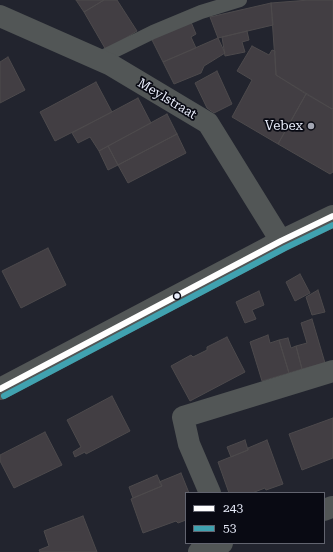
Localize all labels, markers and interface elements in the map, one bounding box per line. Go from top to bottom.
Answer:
street label: Meylstraat [135,75,199,123]
place label: Vebex [265,118,303,134]
marker: Vebex [306,121,316,131]
unlabelled marker [172,291,182,301]
legend [185,492,325,544]
text: 243 [223,501,243,515]
text: 53 [223,521,236,535]

